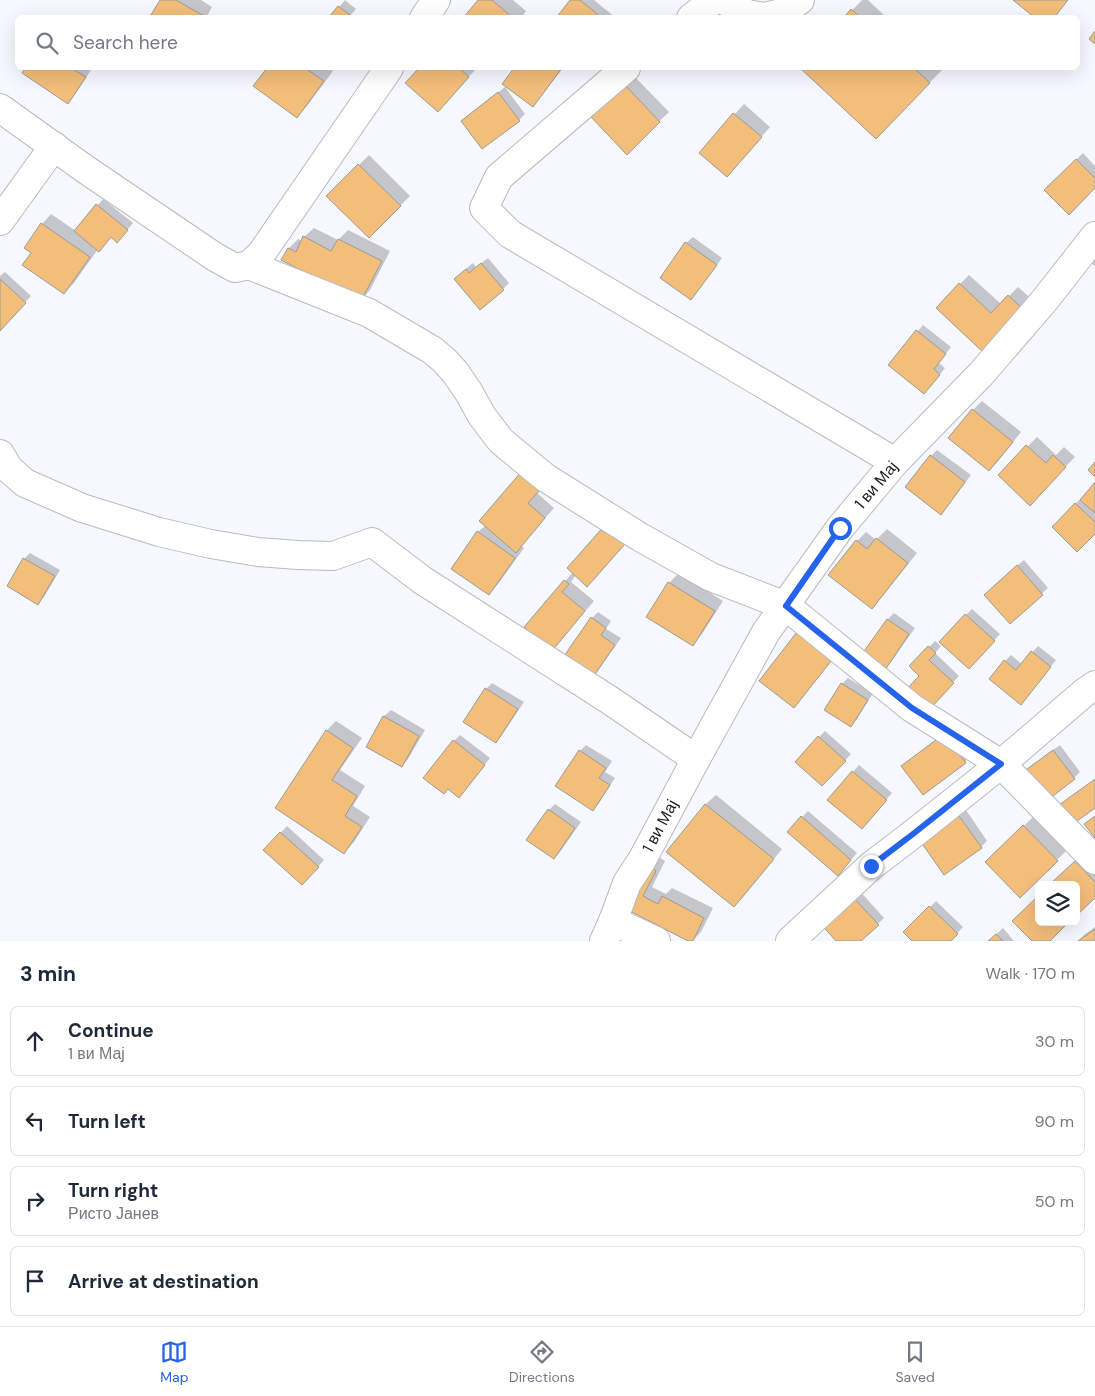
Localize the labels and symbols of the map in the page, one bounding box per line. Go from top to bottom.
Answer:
street label: 1 ви Мај [850,456,902,514]
route start [829,517,852,540]
street label: 1 ви Мај [637,796,683,856]
route end [860,855,883,878]

